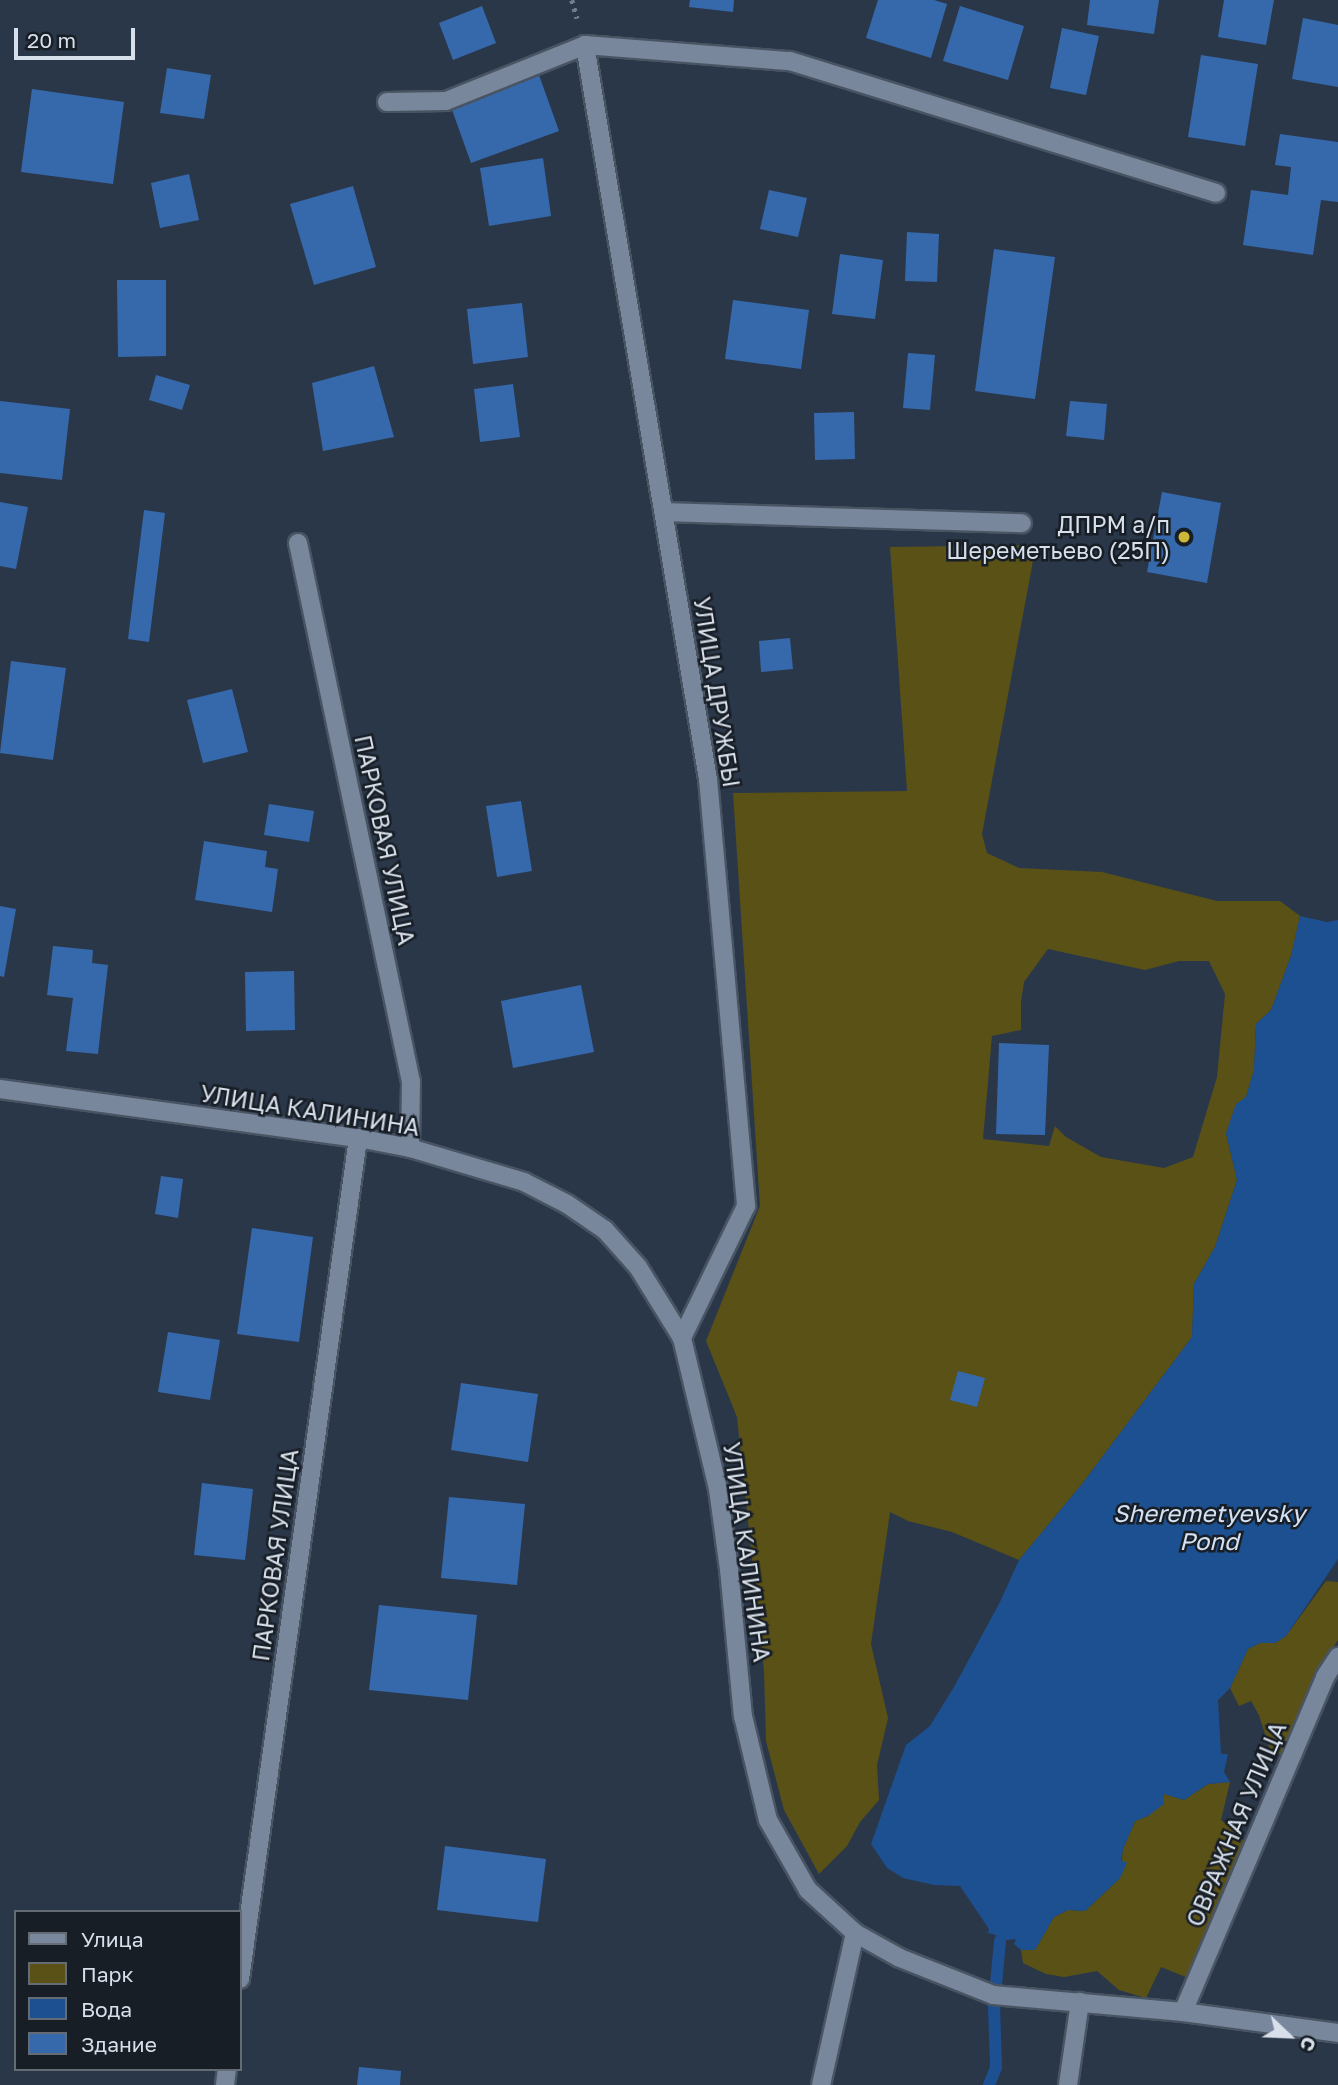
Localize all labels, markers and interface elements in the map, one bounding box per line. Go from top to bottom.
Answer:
scale bar [18,14,138,58]
text: 20 m [27,27,76,53]
place label: ДПРМ а/п Шереметьево (25П) [946,510,1170,564]
marker: ДПРМ а/п Шереметьево (25П) [1176,529,1192,545]
street label: УЛИЦА ДРУЖБЫ [688,595,746,789]
street label: ПАРКОВАЯ УЛИЦА [349,733,421,947]
street label: УЛИЦА КАЛИНИНА [198,1079,422,1141]
street label: УЛИЦА КАЛИНИНА [718,1440,776,1664]
street label: ПАРКОВАЯ УЛИЦА [246,1447,304,1663]
water label: Sheremetyevsky Pond [1113,1499,1305,1555]
street label: ОВРАЖНАЯ УЛИЦА [1180,1718,1292,1930]
legend [14,1910,242,2071]
text: Улица [81,1926,144,1952]
text: Парк [81,1961,134,1987]
text: Вода [81,1996,132,2022]
north arrow [1254,2001,1324,2071]
text: Здание [81,2031,157,2057]
text: С [1296,2034,1322,2055]

